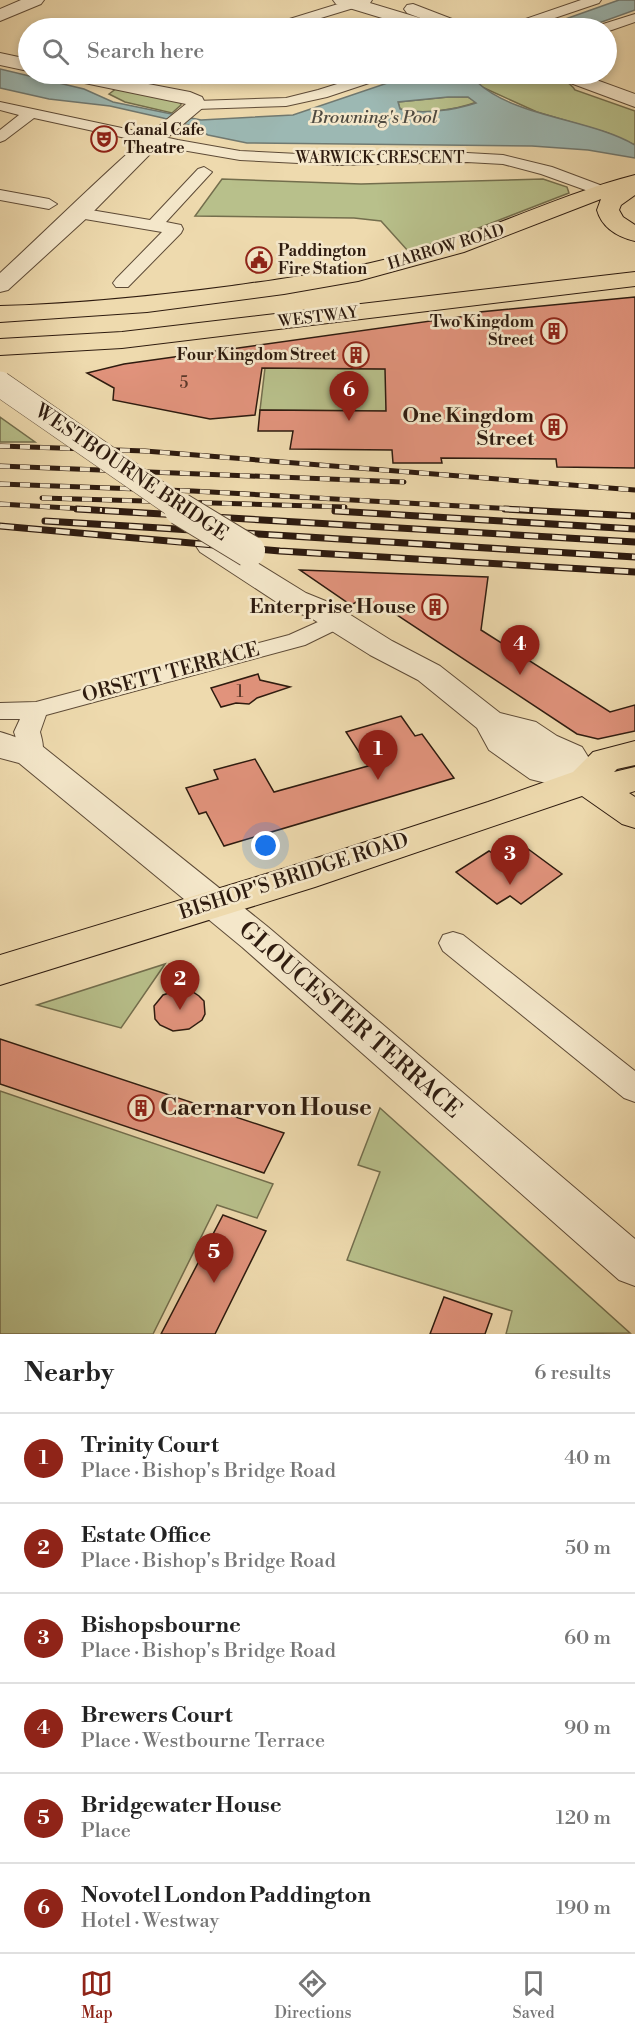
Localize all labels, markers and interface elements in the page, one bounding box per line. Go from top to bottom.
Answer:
search box [18,18,617,84]
icon: search [39,35,72,68]
text: Search here [87,38,204,65]
water label: Browning's Pool [310,106,438,129]
place label: Canal Cafe Theatre [124,120,205,158]
theatre icon: Canal Cafe Theatre [89,124,119,154]
street label: WARWICK CRESCENT [295,148,465,168]
street label: HARROW ROAD [385,220,507,274]
place label: Paddington Fire Station [278,241,367,279]
public building icon: Paddington Fire Station [244,245,274,275]
street label: WESTWAY [276,302,360,332]
place label: Two Kingdom Street [430,312,534,350]
building icon: Two Kingdom Street [539,316,569,346]
building icon: Four Kingdom Street [341,340,371,370]
place label: Four Kingdom Street [177,345,336,365]
pin: 6 [330,372,368,421]
house number: 5 [180,373,189,393]
street label: WESTBOURNE BRIDGE [29,398,232,547]
place label: One Kingdom Street [403,404,535,452]
building icon: One Kingdom Street [539,412,569,442]
building icon: Enterprise House [420,592,450,622]
place label: Enterprise House [250,595,416,620]
pin: 4 [500,626,540,675]
street label: ORSETT TERRACE [80,637,262,709]
house number: 1 [237,682,244,702]
pin: 1 [358,730,398,780]
street label: BISHOP'S BRIDGE ROAD [175,828,412,926]
your location [251,831,280,860]
pin: 3 [490,836,530,885]
street label: GLOUCESTER TERRACE [232,915,468,1125]
pin: 2 [160,960,200,1010]
building icon: Caernarvon House [126,1093,156,1123]
place label: Caernarvon House [160,1093,372,1123]
pin: 5 [194,1234,234,1283]
text: Nearby [24,1357,114,1389]
text: 6 results [534,1361,611,1386]
text: Trinity Court [81,1432,219,1459]
text: 1 [39,1446,48,1471]
text: 40 m [564,1446,611,1471]
text: Place · Bishop's Bridge Road [81,1459,336,1484]
text: Estate Office [81,1522,211,1549]
text: 2 [37,1536,50,1561]
text: 50 m [565,1536,611,1561]
text: Place · Bishop's Bridge Road [81,1549,336,1574]
text: Bishopsbourne [81,1612,241,1639]
text: 3 [37,1626,50,1651]
text: 60 m [564,1626,611,1651]
text: Place · Bishop's Bridge Road [81,1639,336,1664]
text: Brewers Court [81,1702,233,1729]
text: 4 [37,1716,50,1741]
text: 90 m [564,1716,611,1741]
text: Place · Westbourne Terrace [81,1729,325,1754]
text: Bridgewater House [81,1792,281,1819]
text: 5 [37,1806,50,1831]
text: 120 m [556,1806,611,1831]
text: Place [81,1819,131,1844]
text: Novotel London Paddington [81,1882,371,1909]
text: 6 [37,1896,50,1921]
text: 190 m [556,1896,611,1921]
text: Hotel · Westway [81,1909,219,1934]
tab: Map [80,1967,113,2023]
tab: Directions [274,1967,352,2023]
tab: Saved [512,1967,555,2023]

